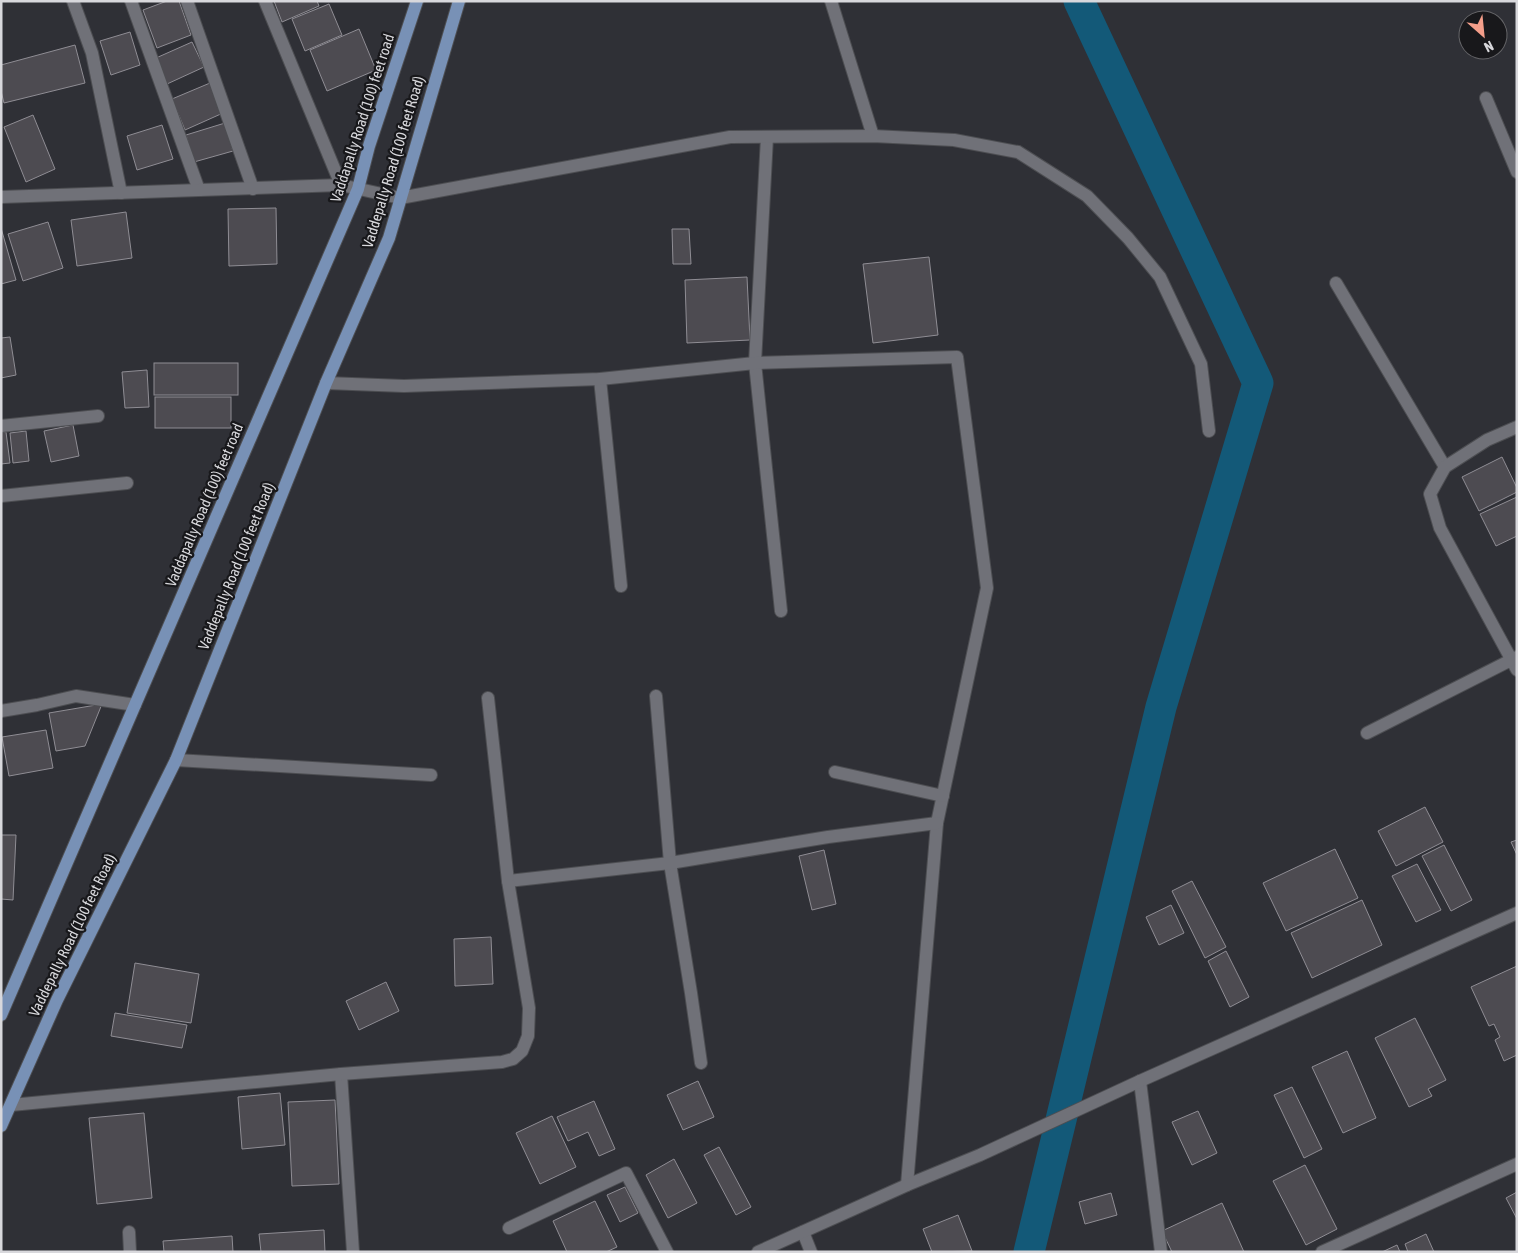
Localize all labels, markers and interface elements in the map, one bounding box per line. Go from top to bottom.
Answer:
north arrow [1458,10,1508,60]
street label: Vaddapally Road (100) feet road [327,32,397,204]
text: N [1482,38,1496,56]
street label: Vaddepally Road (100 feet Road) [359,74,427,250]
street label: Vaddapally Road (100) feet road [162,421,246,589]
street label: Vaddepally Road (100 feet Road) [195,480,277,652]
street label: Vaddepally Road (100 feet Road) [25,851,119,1019]

